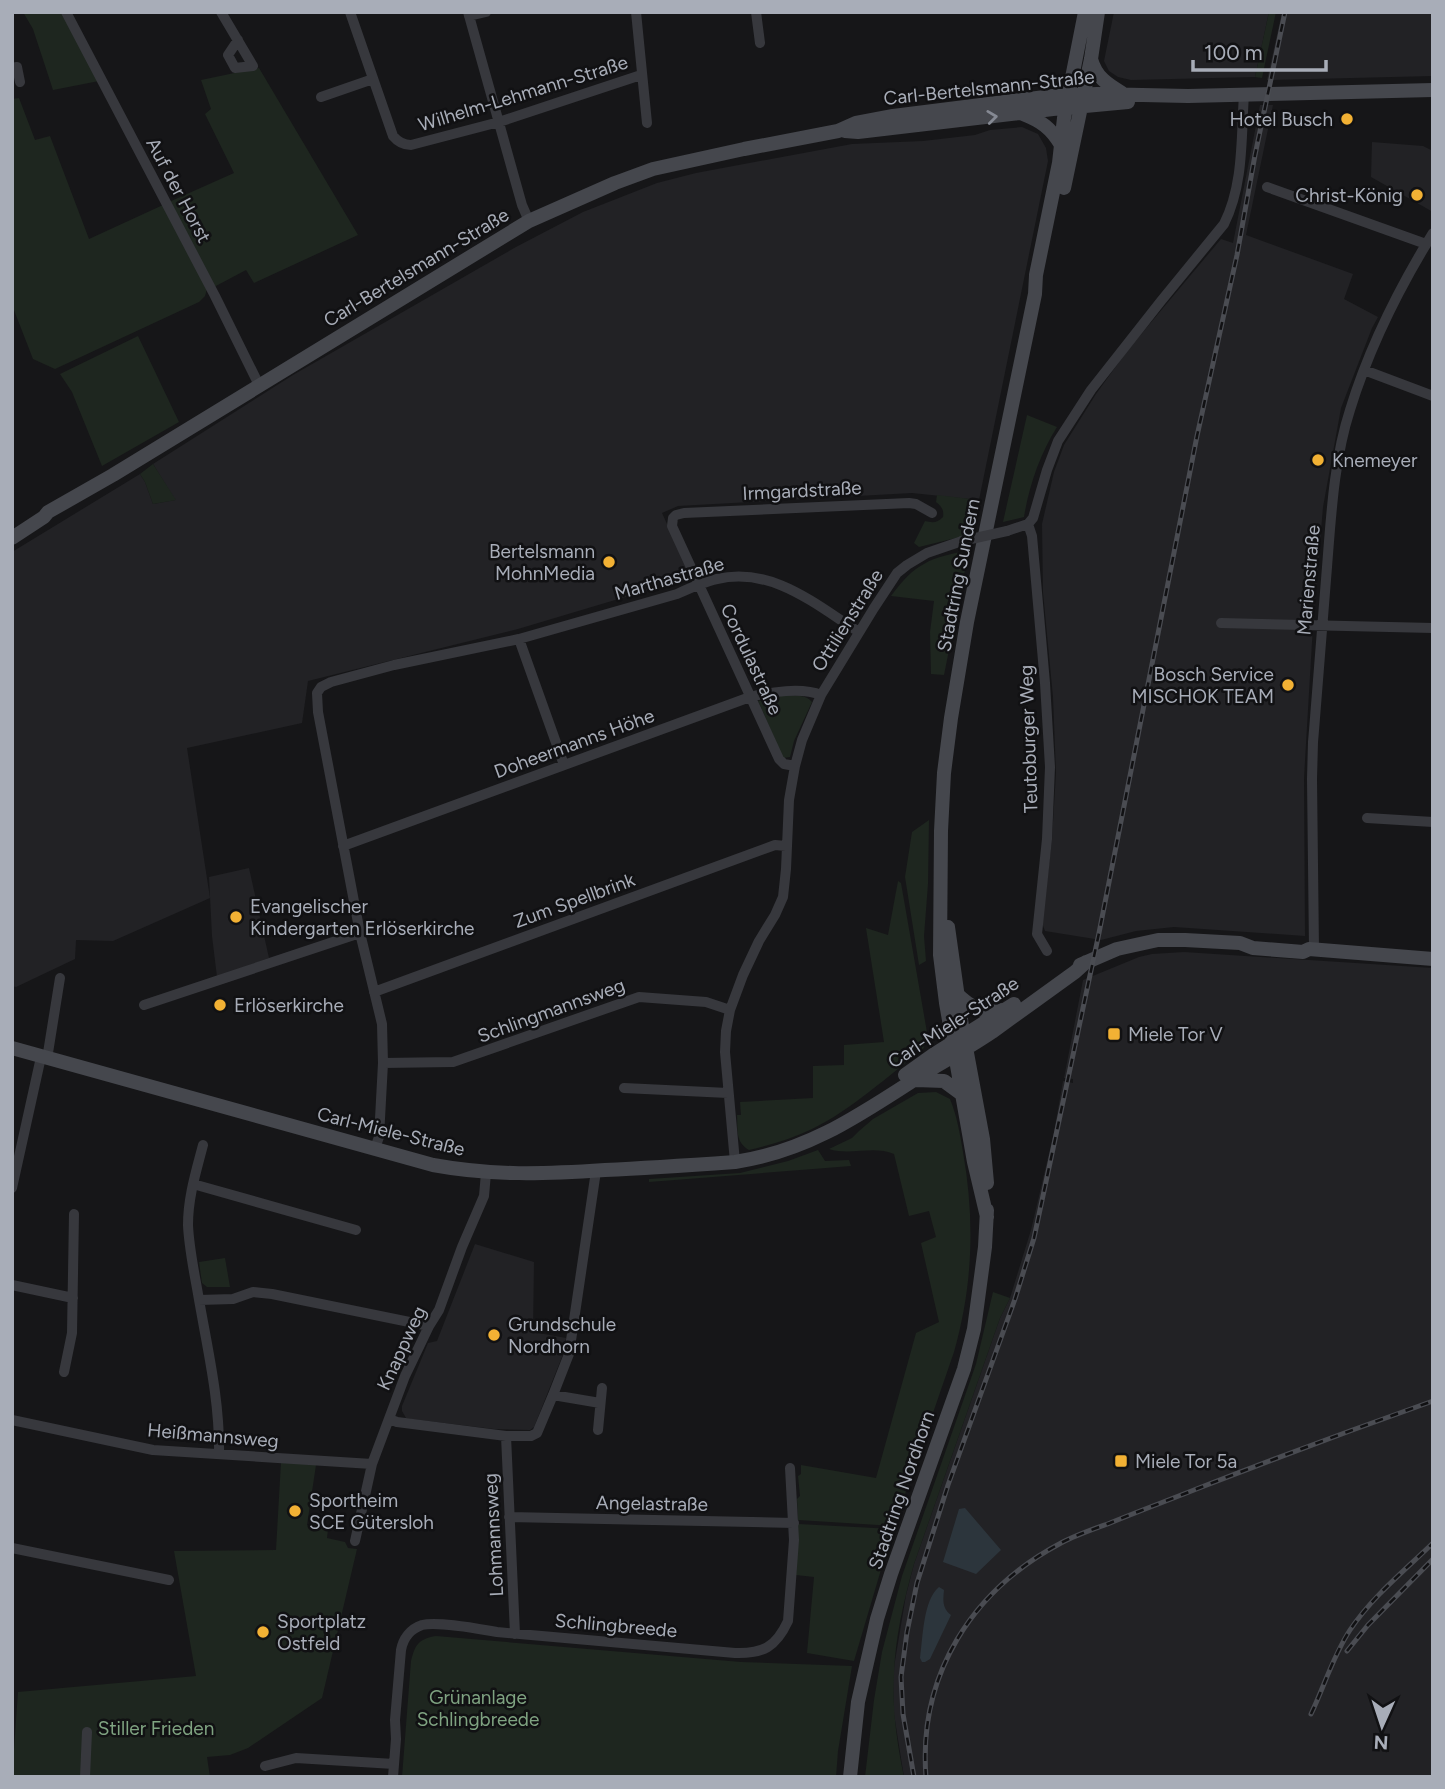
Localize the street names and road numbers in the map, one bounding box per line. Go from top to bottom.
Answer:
street label: Wilhelm-Lehmann-Straße [416,51,631,136]
street label: Carl-Bertelsmann-Straße [882,65,1096,110]
street label: Auf der Horst [141,134,216,247]
street label: Carl-Bertelsmann-Straße [320,203,513,332]
street label: Irmgardstraße [742,476,862,505]
street label: Stadtring Sundern [932,497,985,654]
street label: Marienstraße [1292,524,1325,636]
street label: Marthastraße [612,552,727,605]
street label: Ottilienstraße [807,565,888,676]
street label: Cordulastraße [716,600,787,718]
street label: Teutoburger Weg [1014,665,1043,813]
street label: Doheermanns Höhe [491,704,657,783]
street label: Zum Spellbrink [511,868,639,933]
street label: Carl-Miele-Straße [884,972,1023,1073]
street label: Schlingmannsweg [474,973,628,1048]
street label: Carl-Miele-Straße [315,1102,467,1161]
street label: Knappweg [372,1302,431,1394]
street label: Stadtring Nordhorn [864,1408,939,1572]
street label: Heißmannsweg [146,1418,280,1453]
street label: Lohmannsweg [479,1473,508,1597]
street label: Angelastraße [596,1491,708,1516]
street label: Schlingbreede [554,1609,678,1642]

